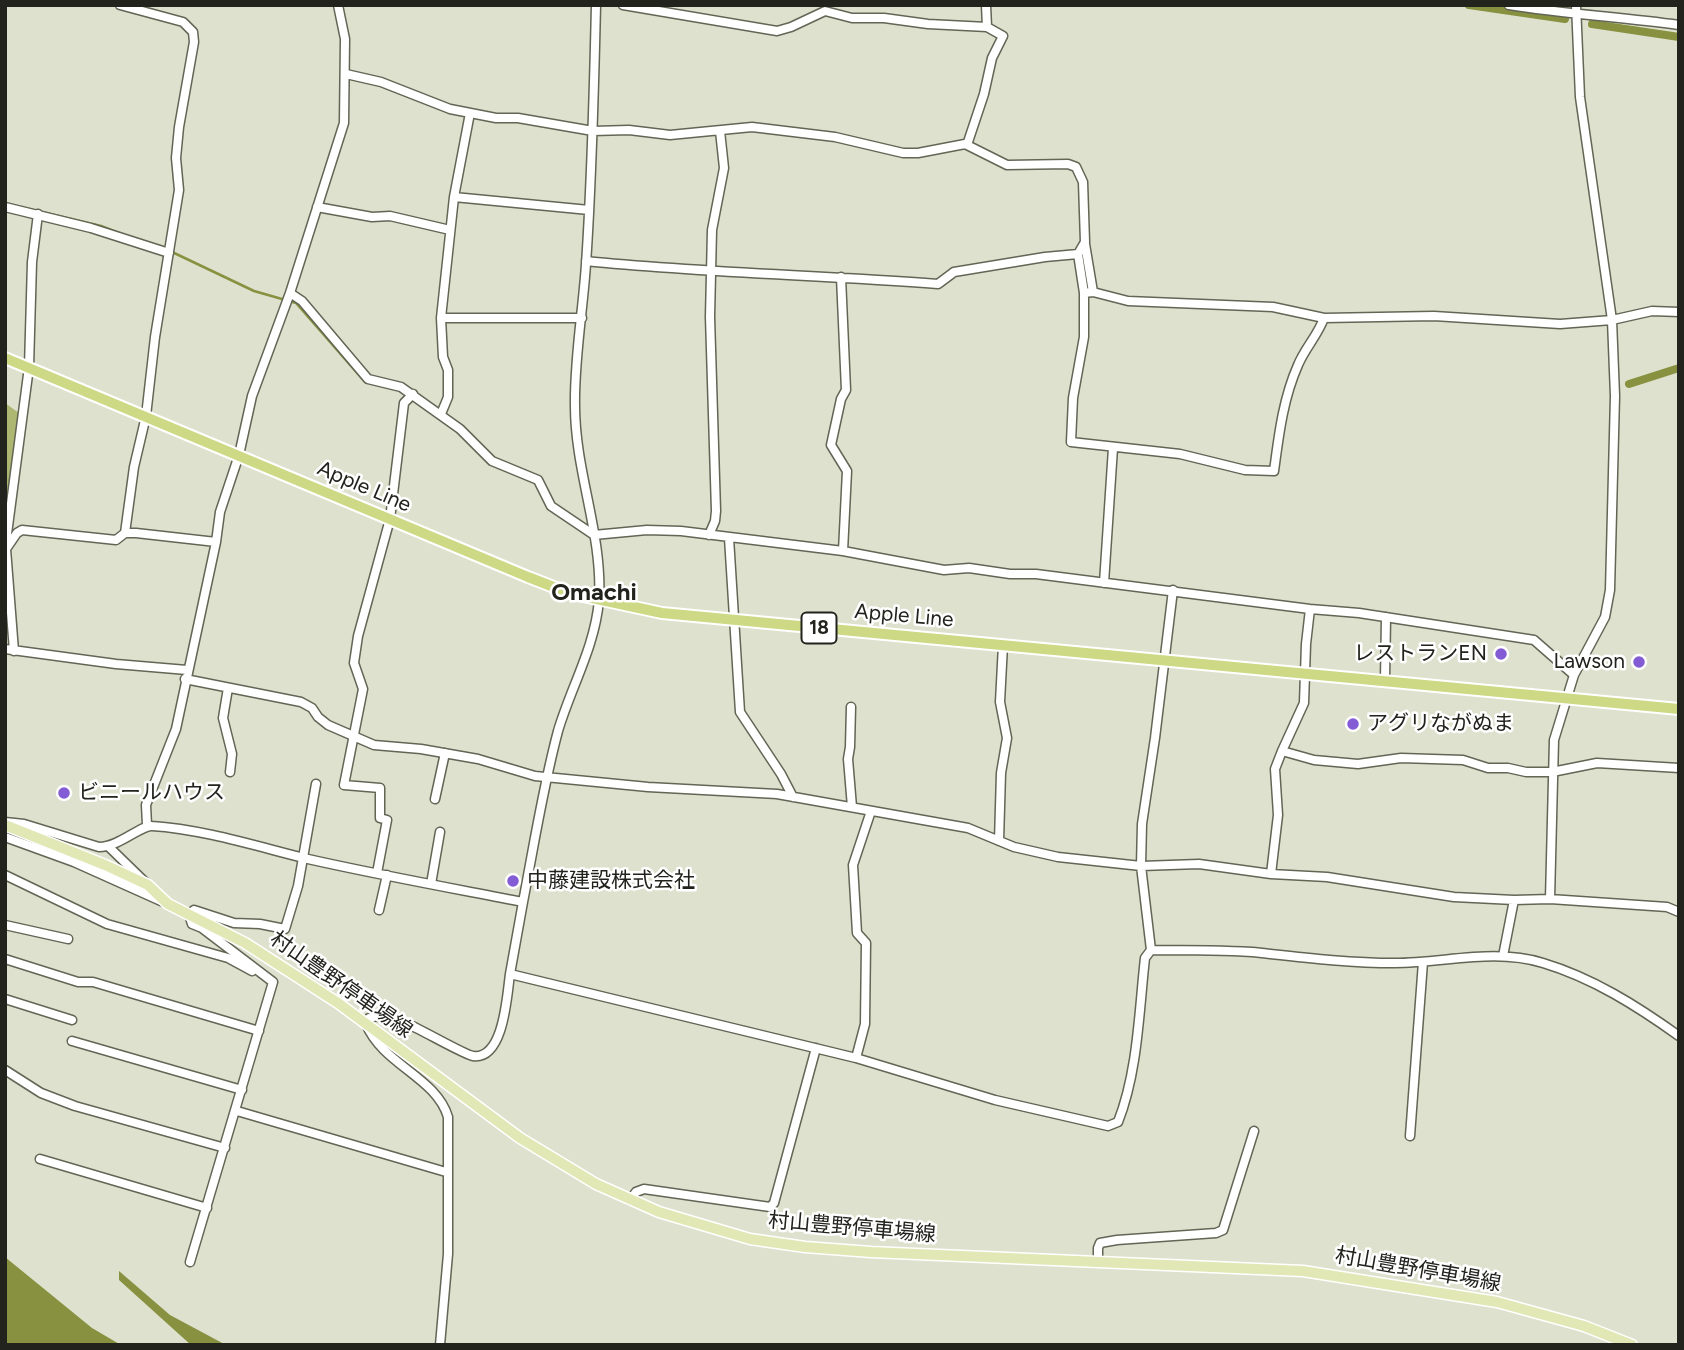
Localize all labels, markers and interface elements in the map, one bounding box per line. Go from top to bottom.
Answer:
street label: Apple Line [313,456,415,518]
district label: Omachi [551,579,637,607]
street label: Apple Line [853,599,955,633]
road number: 18 [802,612,836,643]
place label: レストランEN [1353,641,1487,667]
marker: レストランEN [1493,646,1509,662]
place label: Lawson [1553,649,1625,675]
marker: Lawson [1631,654,1647,670]
place label: アグリながぬま [1367,711,1514,737]
marker: アグリながぬま [1345,716,1361,732]
place label: ビニールハウス [78,780,225,806]
marker: ビニールハウス [56,785,72,801]
place label: 中藤建設株式会社 [527,868,695,894]
marker: 中藤建設株式会社 [505,873,521,889]
street label: 村山豊野停車場線 [265,926,417,1044]
street label: 村山豊野停車場線 [767,1208,937,1248]
street label: 村山豊野停車場線 [1333,1243,1503,1297]

